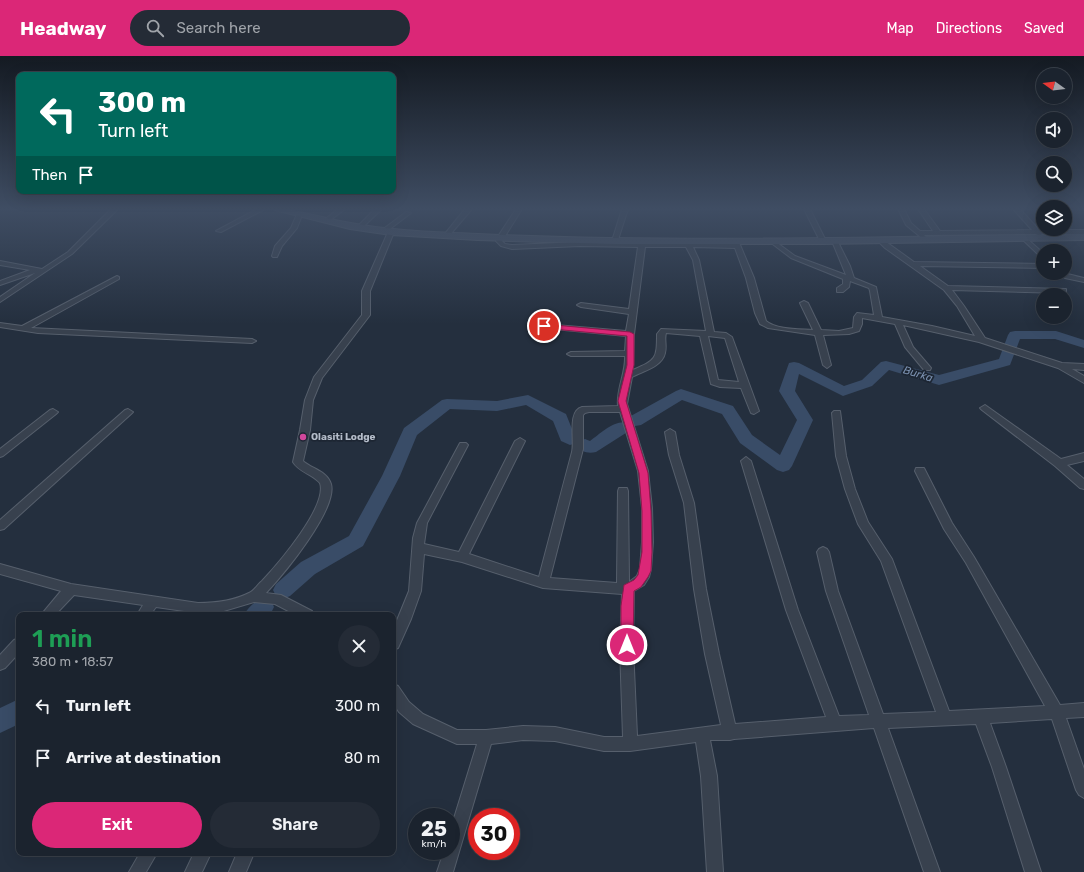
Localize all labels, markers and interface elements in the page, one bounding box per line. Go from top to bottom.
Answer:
search box [130,10,410,46]
text: Headway [20,17,106,40]
icon: search [144,17,166,39]
text: Search here [176,19,261,37]
text: Map [887,20,914,37]
text: Directions [936,20,1002,37]
text: Saved [1024,20,1064,37]
north arrow [1036,68,1072,104]
map controls [1036,68,1072,324]
text: 300 m [98,86,186,119]
icon: left [32,88,84,140]
button: sound [1036,112,1072,148]
text: Turn left [98,120,168,142]
button: search [1036,156,1072,192]
icon: arrive [75,164,97,186]
text: Then [32,166,67,184]
button: layers [1036,200,1072,236]
button: + [1036,244,1072,280]
button: − [1036,288,1072,324]
pin [527,309,561,343]
icon: arrive [533,315,555,337]
water label: Burka [902,363,935,385]
place label: Olasiti Lodge [311,431,376,443]
marker: Olasiti Lodge [298,432,308,442]
position arrow [606,624,648,666]
text: 1 min [32,625,92,653]
button: close [338,625,380,667]
text: 380 m · 18:57 [32,654,113,669]
icon: left [32,695,54,717]
text: Turn left [66,697,131,715]
text: 300 m [335,697,380,715]
icon: arrive [32,747,54,769]
text: Arrive at destination [66,749,221,767]
text: 80 m [344,749,380,767]
button: Exit [32,802,202,848]
button: Share [210,802,380,848]
speed limit sign: 30 [468,808,520,860]
text: 25 [421,817,447,841]
text: km/h [422,838,446,850]

